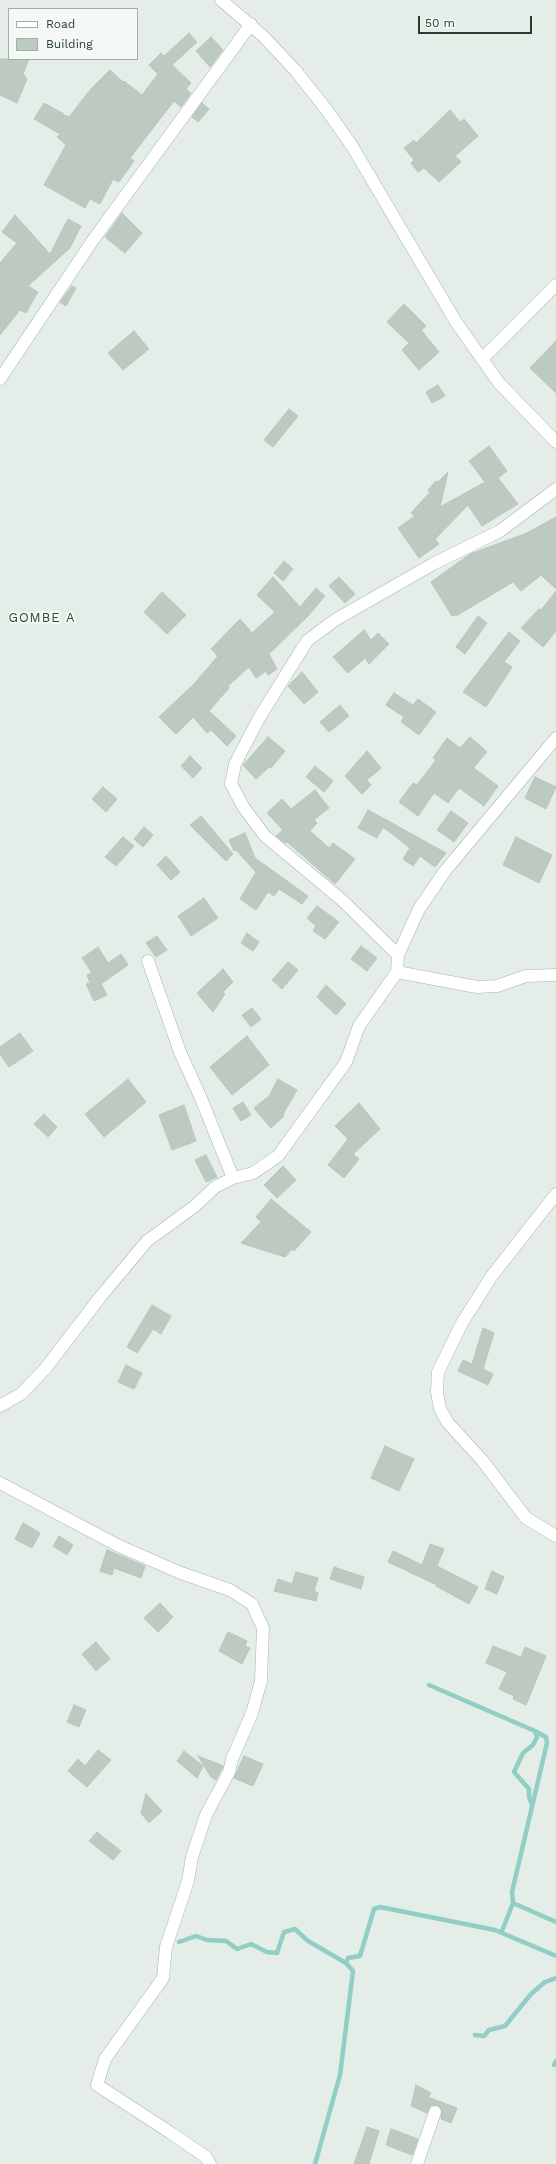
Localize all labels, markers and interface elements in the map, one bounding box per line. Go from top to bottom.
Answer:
legend [8,8,138,60]
scale bar [420,8,534,34]
text: 50 m [425,16,455,30]
text: Road [46,17,75,31]
text: Building [46,37,93,51]
district label: GOMBE A [8,610,76,626]

